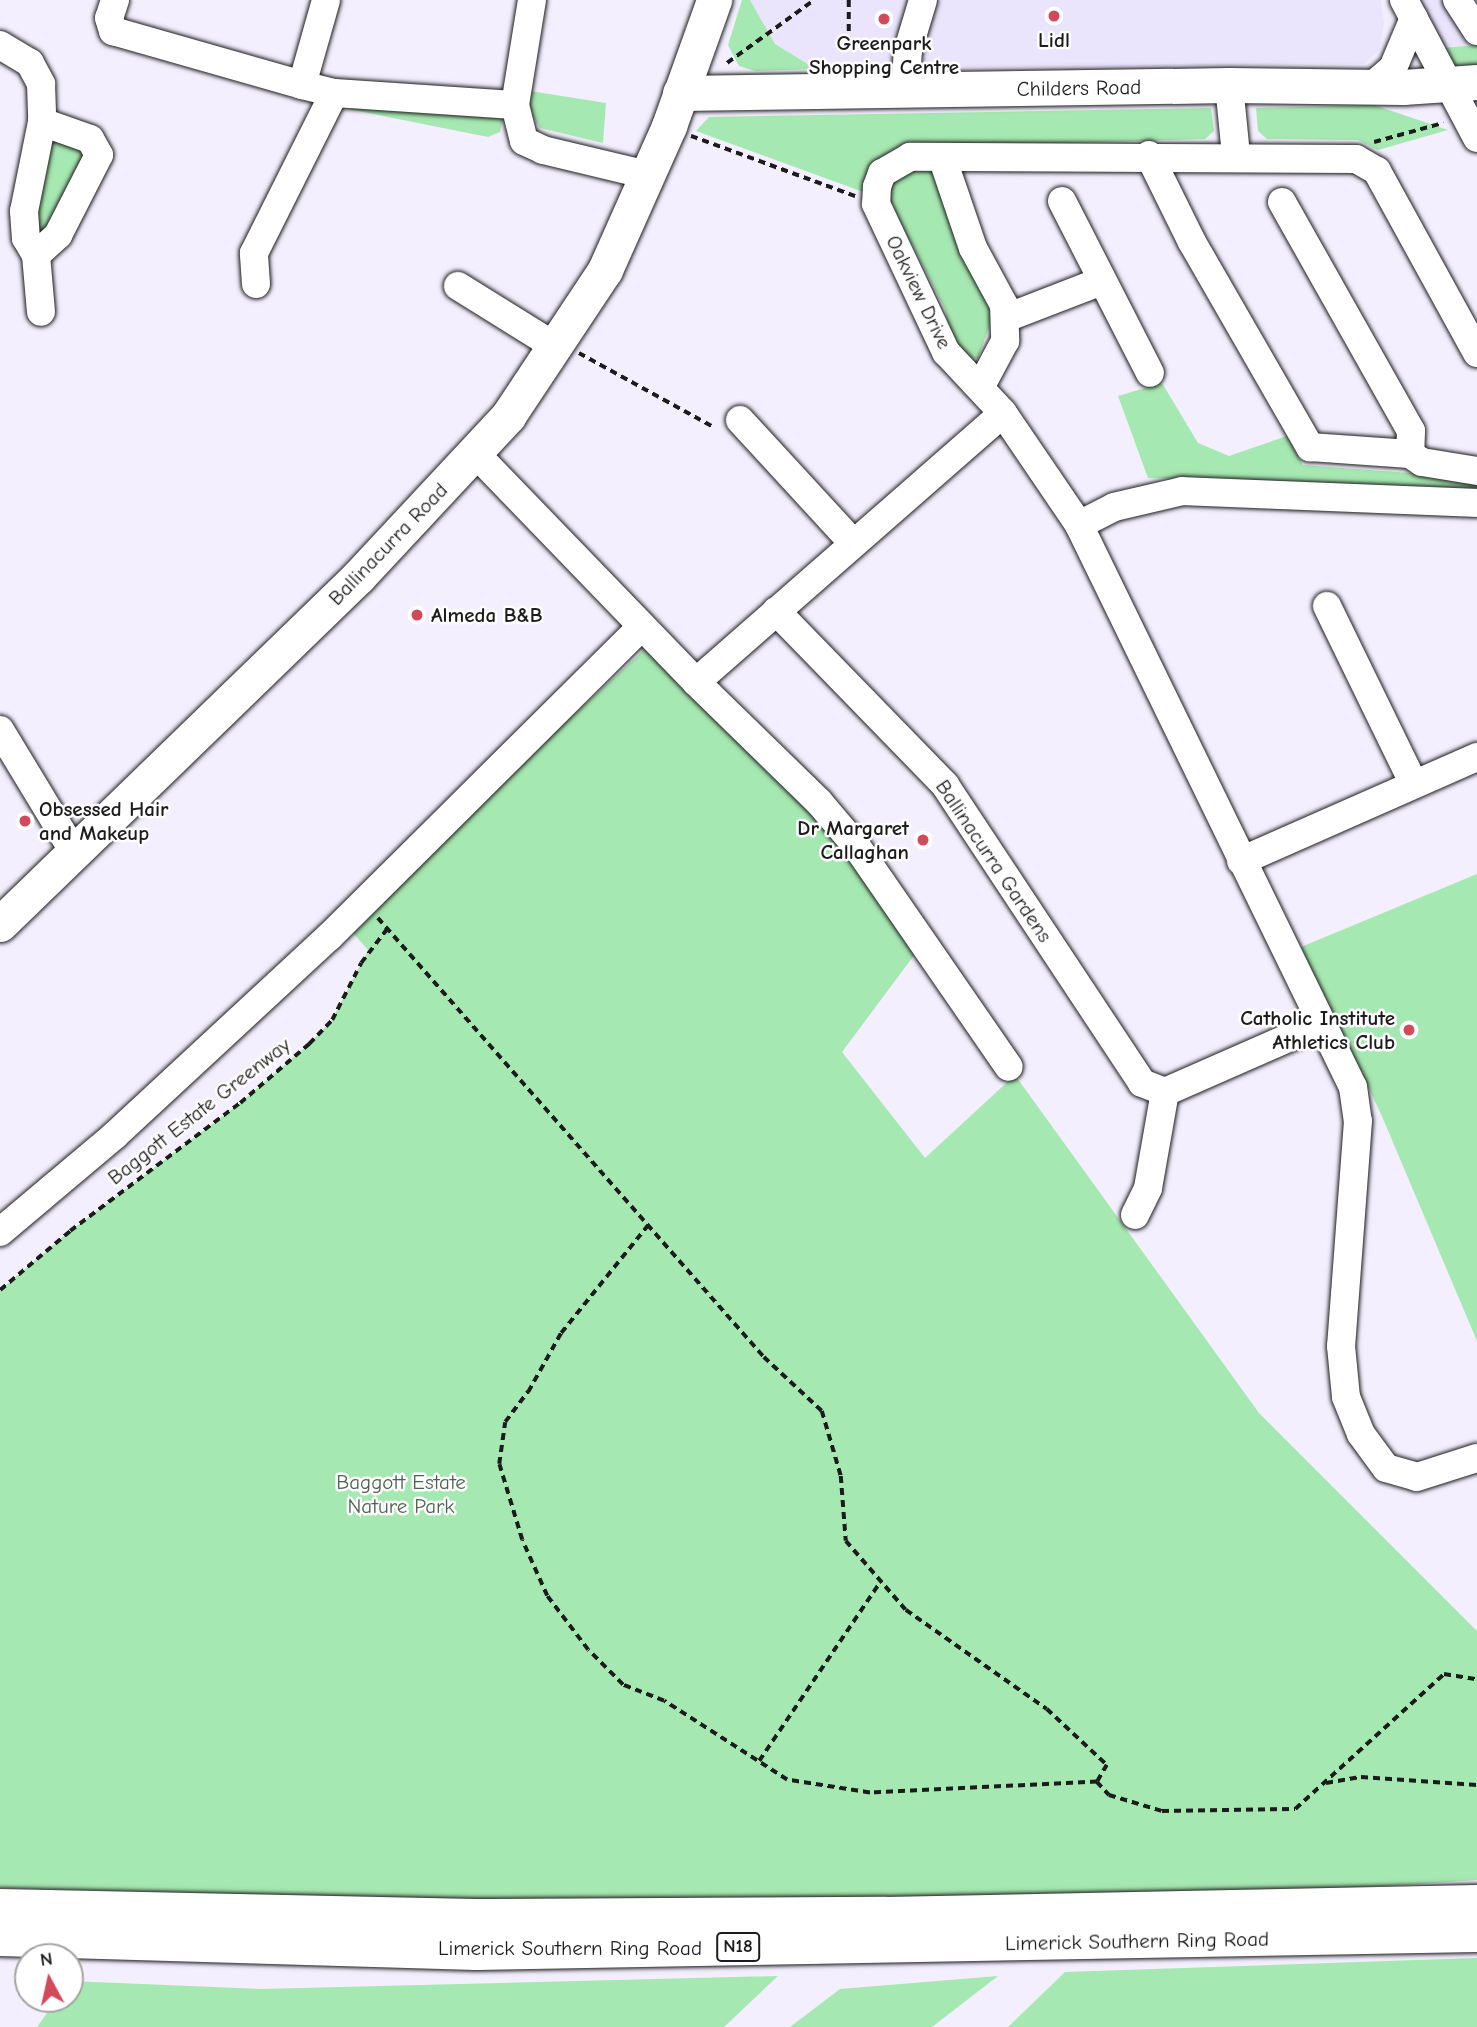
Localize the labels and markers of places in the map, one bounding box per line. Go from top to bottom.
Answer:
marker: Lidl [1046,8,1062,24]
marker: Greenpark Shopping Centre [876,11,892,27]
place label: Lidl [1038,27,1070,53]
place label: Greenpark Shopping Centre [809,30,959,80]
place label: Almeda B&B [431,602,542,628]
marker: Almeda B&B [409,607,425,623]
place label: Obsessed Hair and Makeup [39,796,168,846]
marker: Obsessed Hair and Makeup [17,813,33,829]
place label: Dr Margaret Callaghan [797,815,909,865]
marker: Dr Margaret Callaghan [915,832,931,848]
place label: Catholic Institute Athletics Club [1240,1005,1395,1055]
marker: Catholic Institute Athletics Club [1401,1022,1417,1038]

